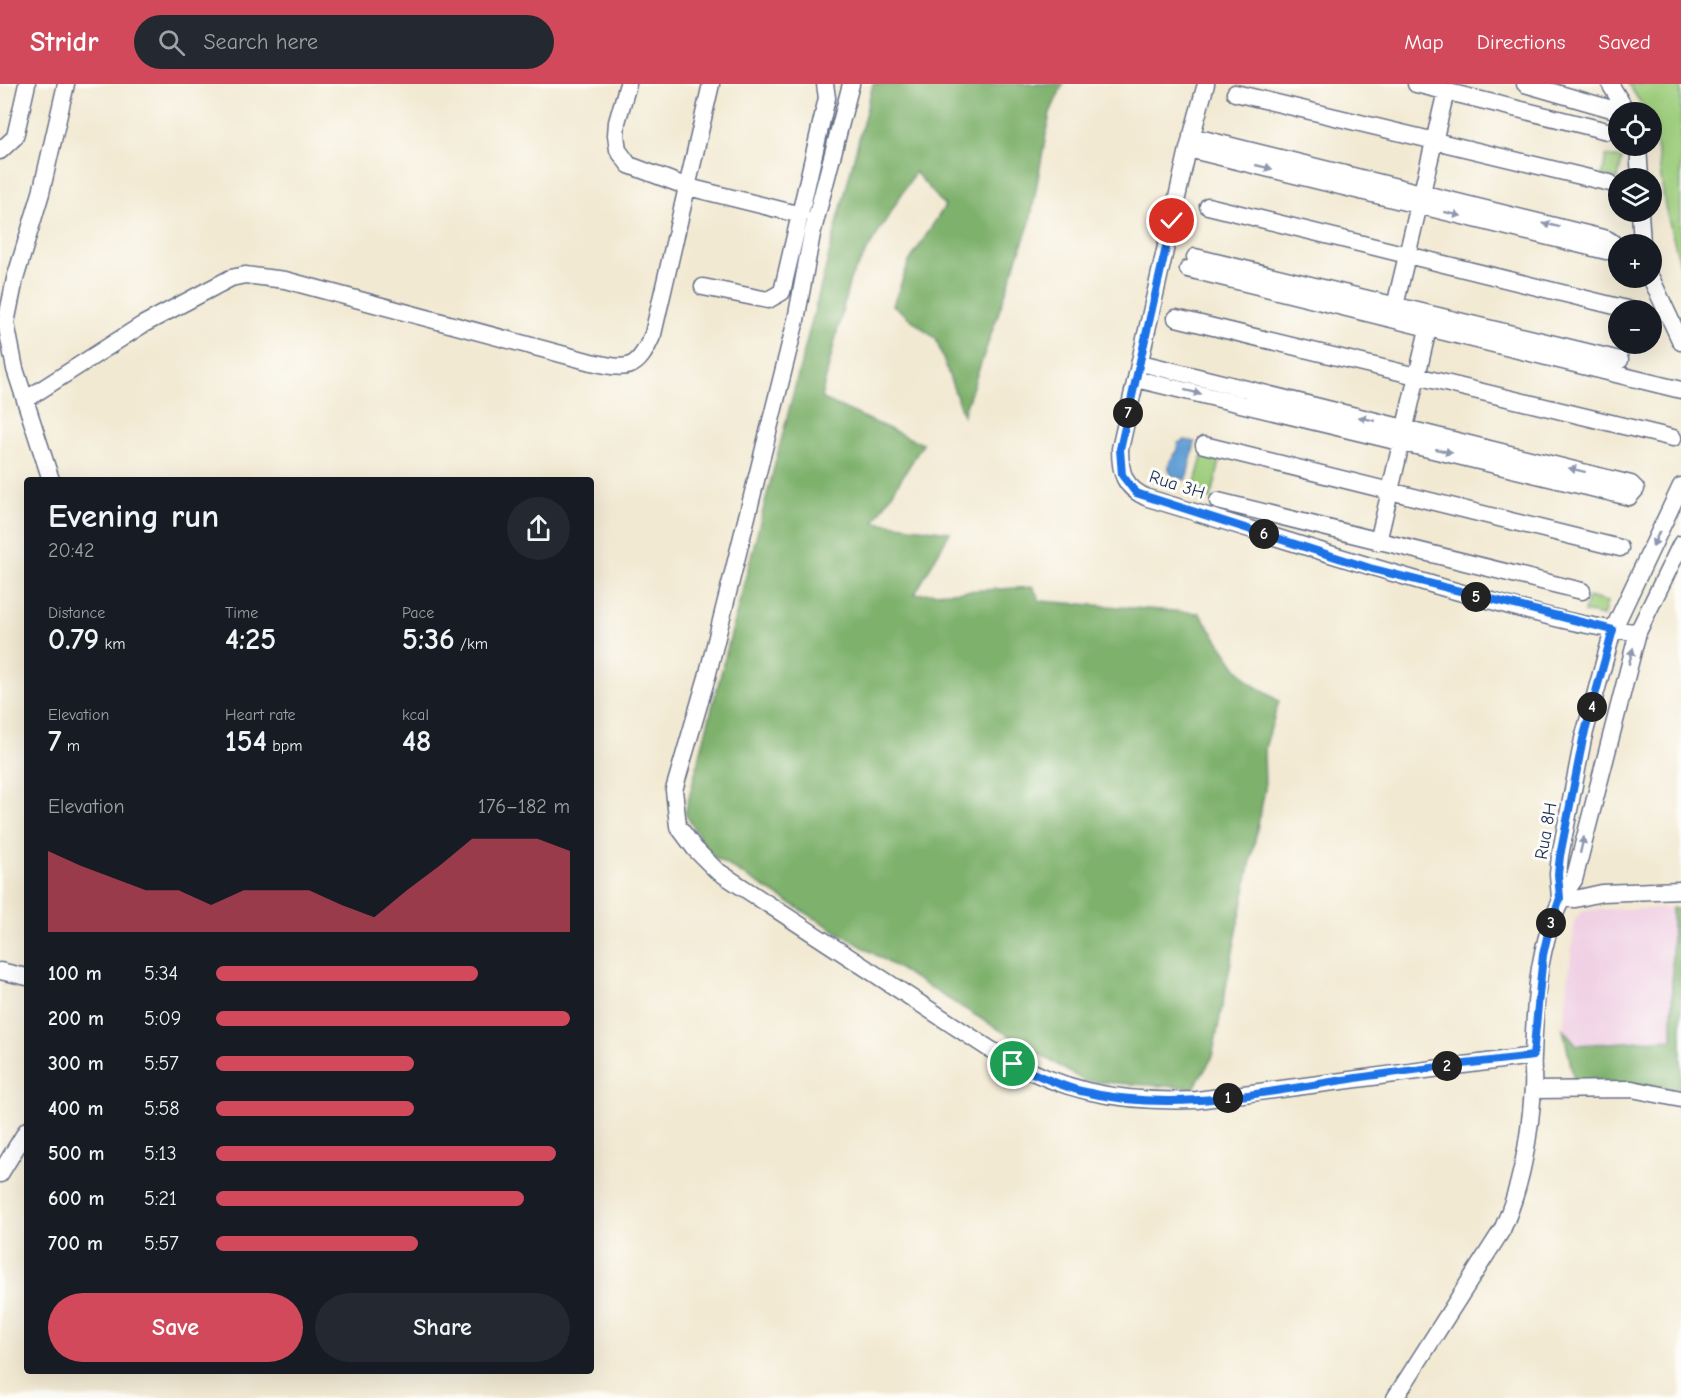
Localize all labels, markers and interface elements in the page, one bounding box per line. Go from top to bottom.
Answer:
search box [134,15,554,69]
text: Stridr [30,26,98,58]
icon: search [155,26,188,59]
text: Search here [203,29,318,55]
text: Map [1404,30,1444,54]
text: Directions [1477,30,1566,54]
text: Saved [1599,30,1651,54]
map controls [1608,102,1662,354]
button: locate [1608,102,1662,156]
one-way arrow [1254,163,1273,173]
button: layers [1608,168,1662,222]
pin [1146,195,1197,246]
icon: check [1155,204,1188,237]
one-way arrow [1444,210,1462,220]
one-way arrow [1541,219,1560,229]
button: + [1608,234,1662,288]
button: − [1608,300,1662,354]
one-way arrow [1184,387,1202,397]
pin: 7 [1113,398,1143,428]
text: 7 [1124,404,1132,422]
one-way arrow [1358,413,1377,423]
one-way arrow [1435,447,1453,456]
one-way arrow [1568,465,1586,474]
street label: Rua 3H [1146,466,1208,504]
text: Evening run [48,497,219,535]
button: share [507,497,570,560]
pin: 6 [1249,519,1279,549]
text: 6 [1260,525,1268,543]
one-way arrow [1651,531,1661,549]
text: 20:42 [48,539,94,562]
pin: 5 [1461,582,1491,612]
text: 5 [1472,588,1480,606]
text: Distance [48,604,105,622]
text: Time [225,604,258,622]
text: Pace [402,604,434,622]
text: 0.79 [48,622,99,657]
text: 4:25 [225,622,276,657]
text: 5:36 [402,622,455,657]
text: km [99,635,126,653]
text: /km [455,635,488,653]
one-way arrow [1627,647,1636,665]
pin: 4 [1577,692,1607,722]
text: 4 [1588,698,1596,716]
text: Elevation [48,706,109,724]
text: Heart rate [225,706,296,724]
text: kcal [402,706,429,724]
text: 7 [48,724,62,759]
text: 154 [225,724,267,759]
text: 48 [402,724,431,759]
text: m [62,737,80,755]
text: bpm [267,737,302,755]
text: Elevation [48,795,125,818]
text: 176–182 m [478,795,570,818]
street label: Rua 8H [1531,801,1561,861]
one-way arrow [1578,836,1588,854]
pin: 3 [1536,908,1566,938]
text: 3 [1547,914,1555,932]
text: 100 m [48,962,102,985]
text: 5:34 [144,962,178,985]
text: 200 m [48,1007,104,1030]
text: 5:09 [144,1007,181,1030]
pin [987,1038,1038,1089]
icon: arrive [996,1047,1029,1080]
pin: 2 [1432,1051,1462,1081]
text: 300 m [48,1052,104,1075]
text: 5:57 [144,1052,179,1075]
text: 2 [1443,1057,1451,1075]
pin: 1 [1213,1083,1243,1113]
text: 1 [1225,1089,1231,1107]
text: 400 m [48,1097,103,1120]
text: 5:58 [144,1097,180,1120]
text: 500 m [48,1142,105,1165]
text: 5:13 [144,1142,177,1165]
text: 600 m [48,1187,104,1210]
text: 5:21 [144,1187,177,1210]
text: 700 m [48,1232,103,1255]
text: 5:57 [144,1232,179,1255]
button: Save [48,1293,303,1362]
button: Share [315,1293,570,1362]

